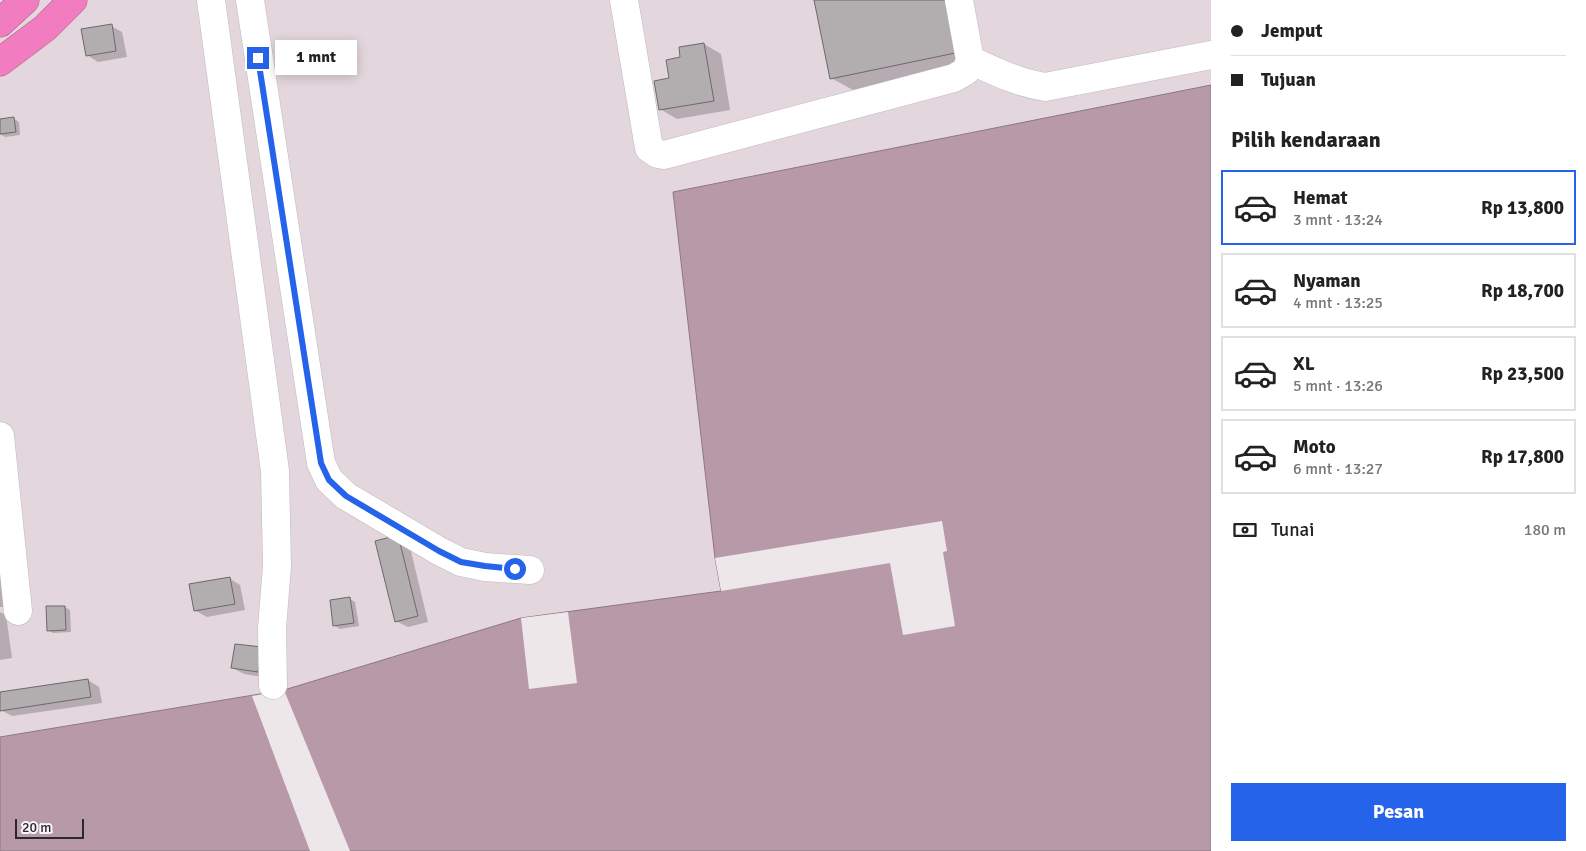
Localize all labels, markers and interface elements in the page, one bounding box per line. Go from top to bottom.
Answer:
text: Jemput [1261,19,1323,43]
callout: 1 mnt [276,40,358,76]
route end [247,47,269,69]
text: 1 mnt [296,47,336,67]
text: Tujuan [1261,68,1316,92]
text: Pilih kendaraan [1231,126,1381,153]
icon: car [1233,185,1278,230]
text: Hemat [1293,186,1348,210]
text: Rp 13,800 [1481,196,1564,220]
text: 3 mnt · 13:24 [1293,210,1383,230]
icon: car [1233,268,1278,313]
text: Nyaman [1293,269,1361,293]
text: Rp 18,700 [1481,279,1564,303]
text: 4 mnt · 13:25 [1293,293,1383,313]
icon: car [1233,351,1278,396]
text: XL [1293,352,1315,376]
text: Rp 23,500 [1481,362,1564,386]
text: 5 mnt · 13:26 [1293,376,1383,396]
icon: car [1233,434,1278,479]
text: Moto [1293,435,1336,459]
text: Rp 17,800 [1481,445,1564,469]
text: 6 mnt · 13:27 [1293,459,1383,479]
icon: cash [1231,516,1259,544]
text: Tunai [1271,518,1314,542]
text: 180 m [1524,520,1566,540]
route start [504,558,526,580]
button: Pesan [1231,783,1566,841]
scale bar [15,816,84,839]
text: 20 m [22,819,51,836]

